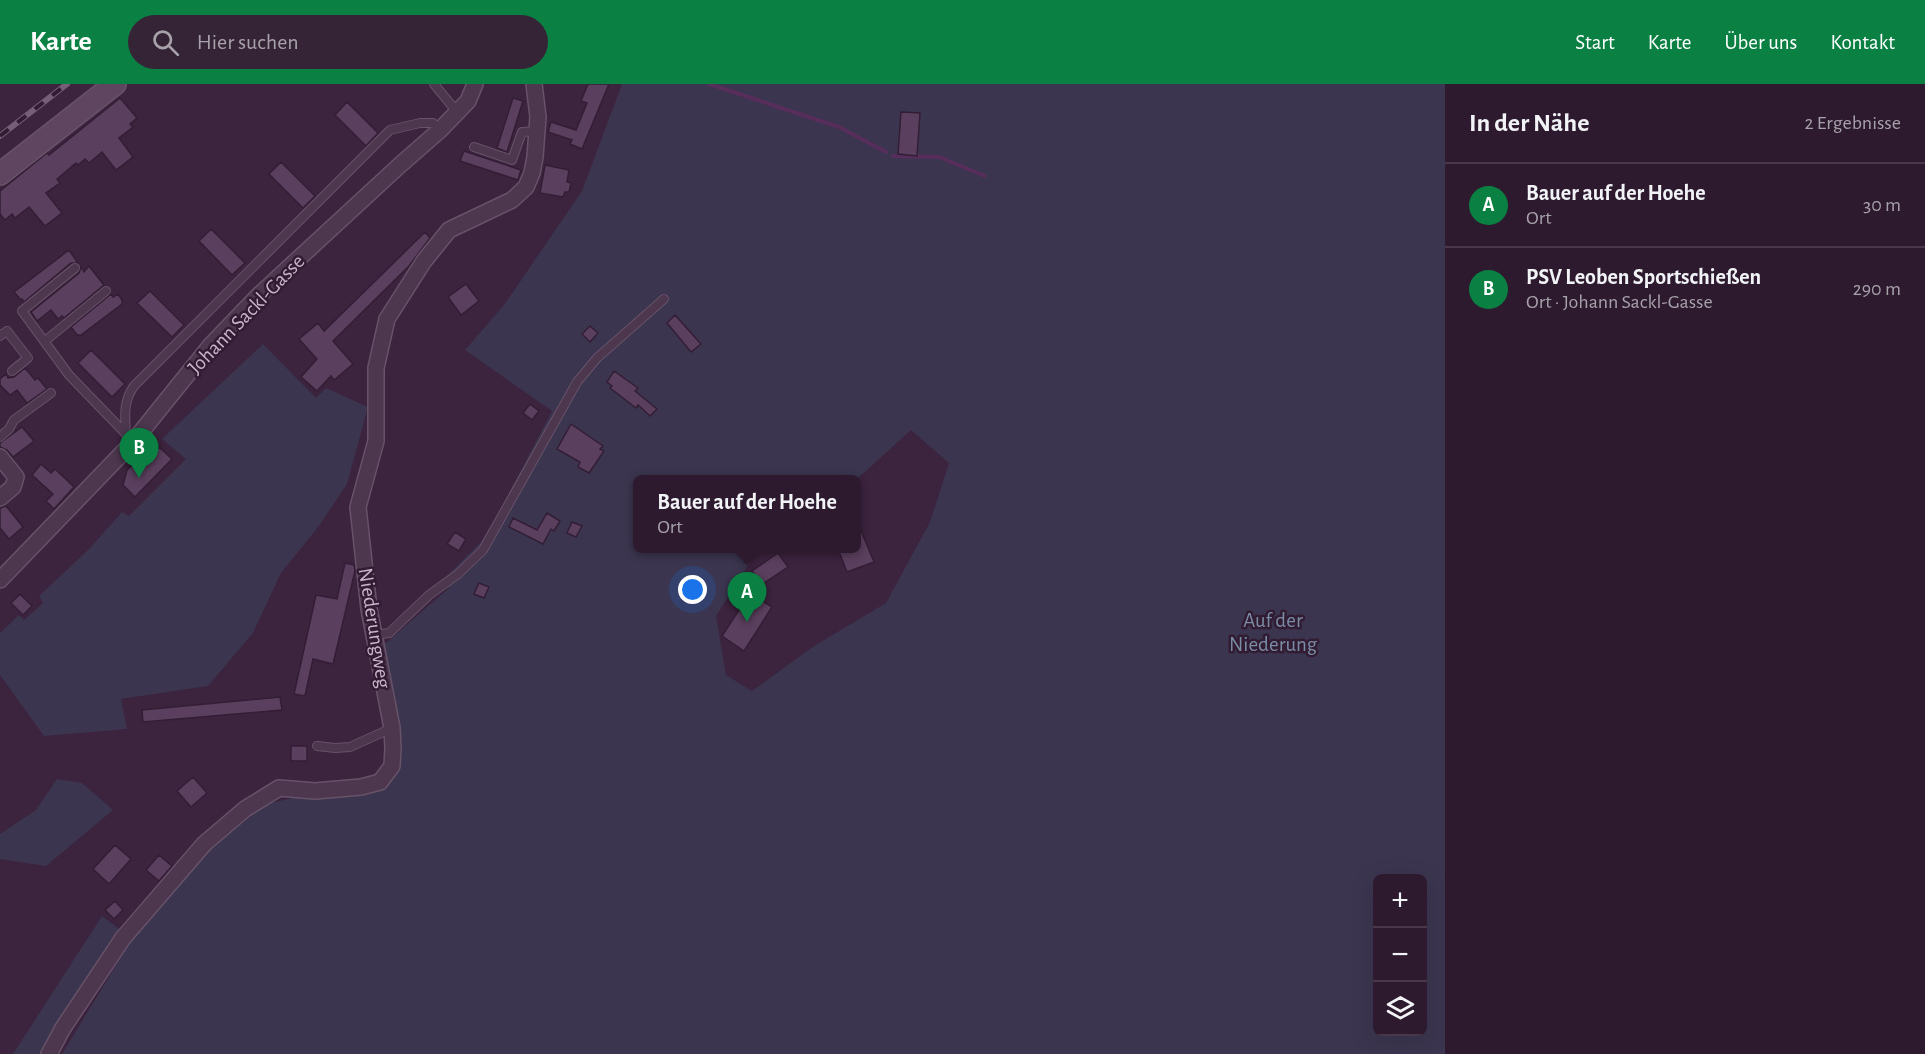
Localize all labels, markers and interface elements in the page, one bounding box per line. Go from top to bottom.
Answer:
search box [128,15,548,69]
icon: search [149,26,182,59]
text: Karte [30,28,92,56]
text: Hier suchen [197,31,299,53]
text: Start [1575,32,1615,53]
text: Karte [1648,32,1691,53]
text: Über uns [1724,32,1797,53]
text: Kontakt [1830,32,1895,53]
text: In der Nähe [1469,110,1589,136]
text: 2 Ergebnisse [1804,113,1901,133]
text: Bauer auf der Hoehe [1526,182,1706,204]
text: A [1483,195,1495,215]
text: 30 m [1863,195,1901,215]
text: Ort [1526,208,1552,228]
street label: Johann Sackl-Gasse [184,250,309,378]
text: PSV Leoben Sportschießen [1526,266,1761,288]
text: B [1483,279,1494,299]
text: 290 m [1853,279,1901,299]
text: Ort · Johann Sackl-Gasse [1526,292,1713,312]
pin: B [120,428,158,478]
popup [633,475,861,553]
text: Bauer auf der Hoehe [657,491,837,513]
text: Ort [657,517,683,537]
street label: Niederungweg [355,566,395,691]
pin: A [728,572,766,622]
your location [678,575,707,604]
park label: Auf der Niederung [1229,610,1318,655]
map controls [1373,874,1427,1036]
button: + [1373,874,1427,928]
button: − [1373,928,1427,982]
button: layers [1373,982,1427,1036]

